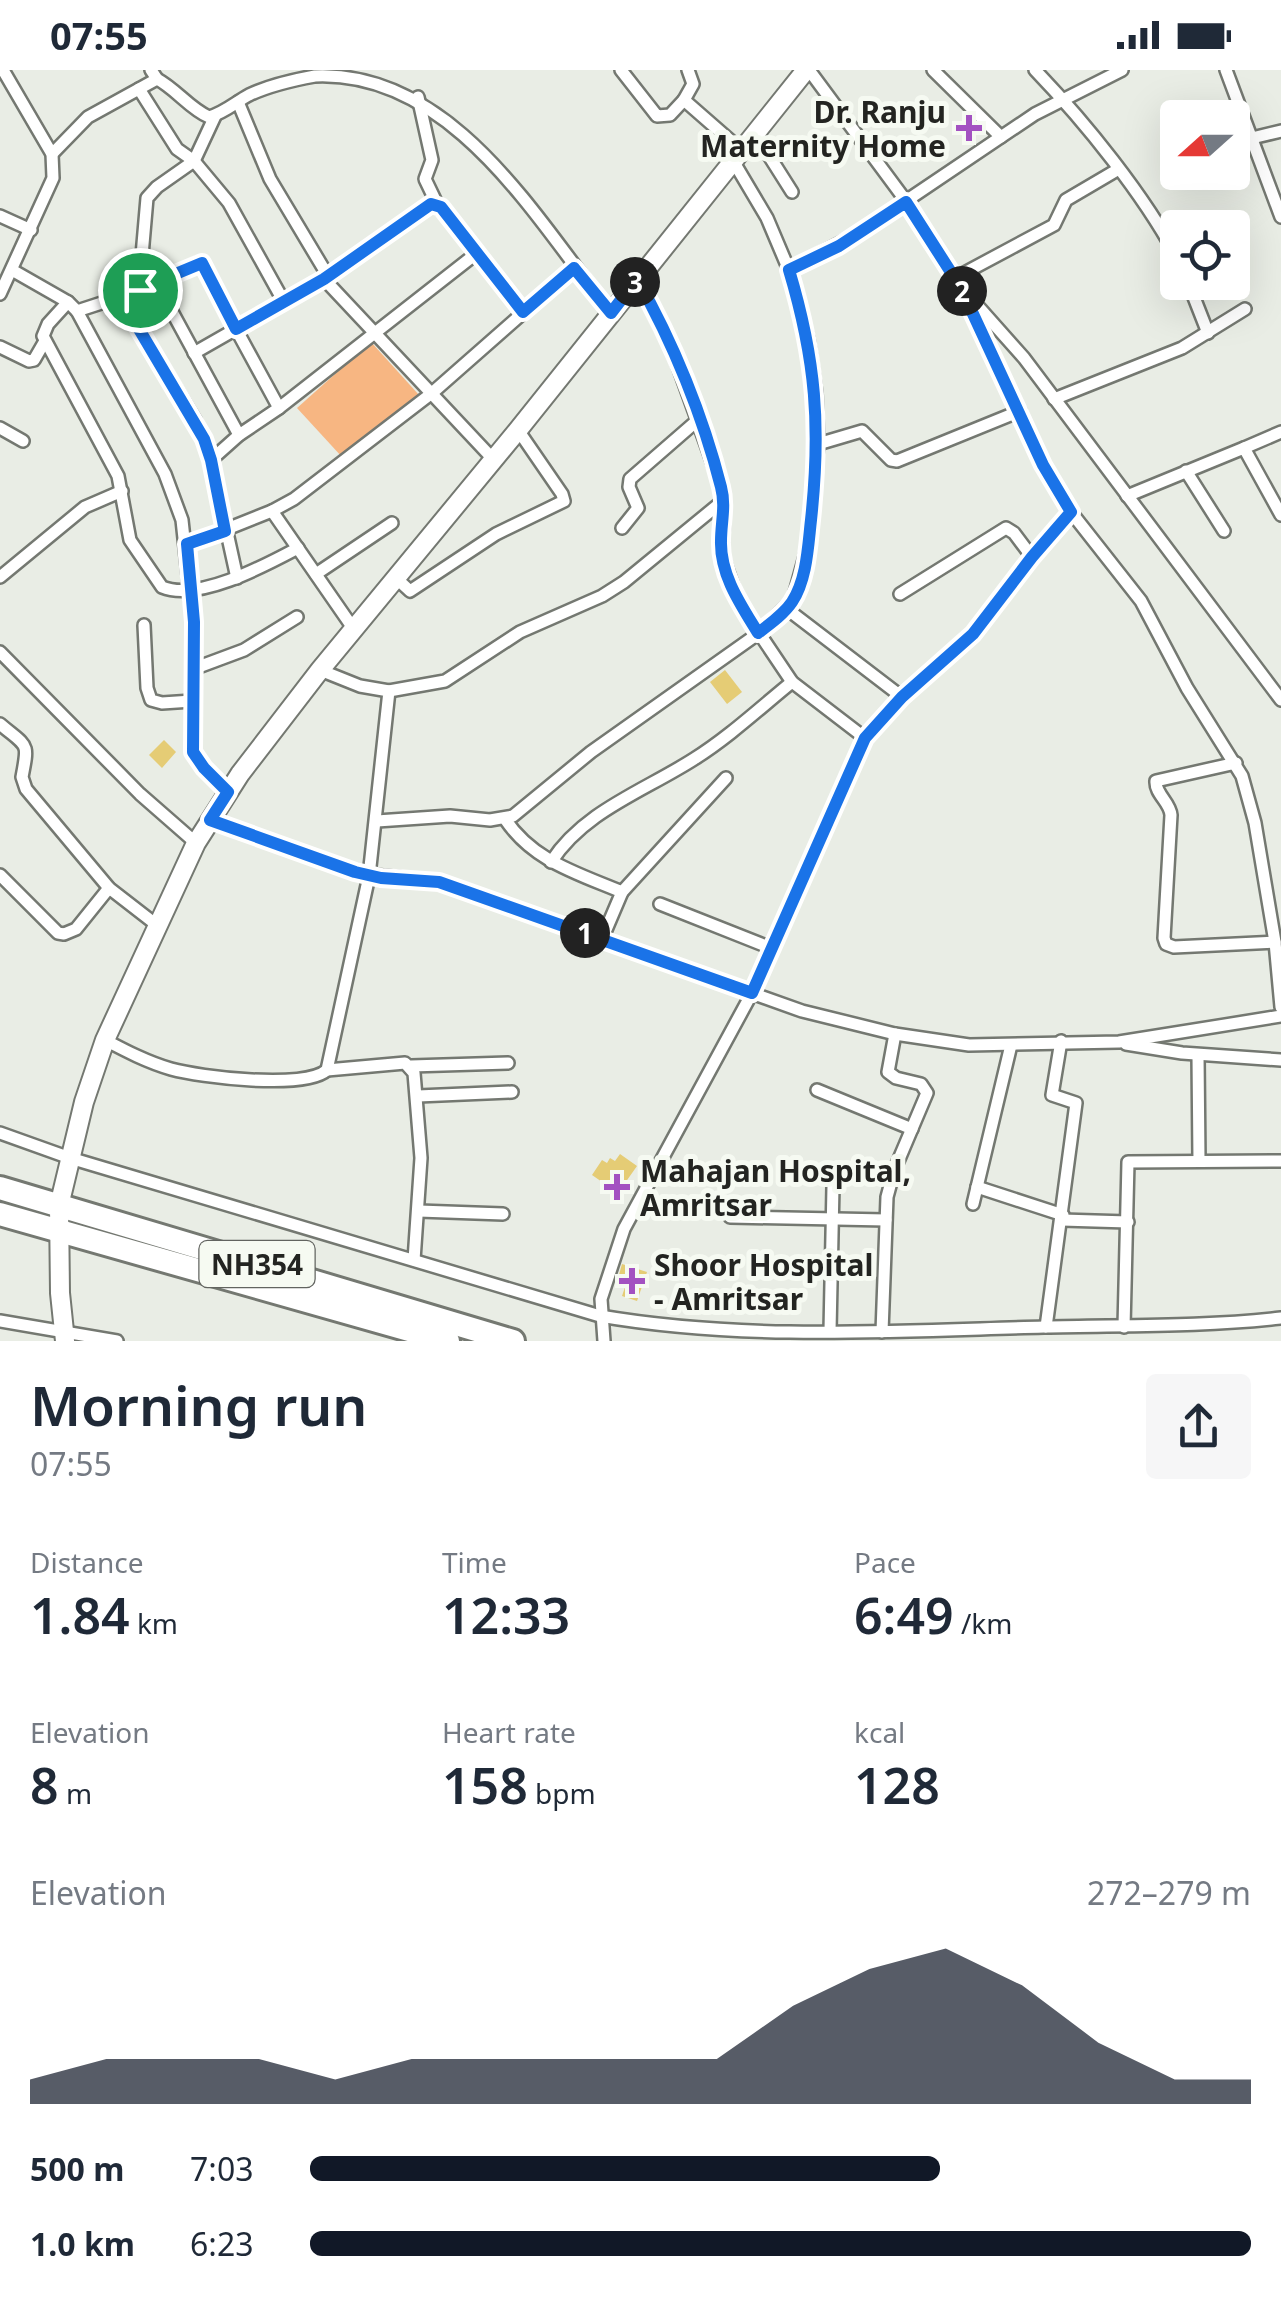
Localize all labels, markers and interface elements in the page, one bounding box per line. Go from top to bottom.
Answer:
text: 07:55 [50,9,148,61]
place label: Dr. Ranju Maternity Home [700,91,946,166]
north arrow [1160,100,1250,190]
map controls [1160,100,1250,300]
marker: Dr. Ranju Maternity Home [956,115,982,141]
button: locate [1160,210,1250,300]
pin [98,248,183,333]
pin: 3 [610,257,660,307]
icon: arrive [113,263,168,318]
text: 3 [627,263,643,301]
pin: 2 [937,266,987,316]
text: 2 [954,272,970,310]
pin: 1 [560,908,610,958]
text: 1 [577,914,593,952]
place label: Mahajan Hospital, Amritsar [640,1150,911,1225]
marker: Mahajan Hospital, Amritsar [604,1174,630,1200]
road number: NH354 [200,1241,314,1287]
place label: Shoor Hospital - Amritsar [654,1244,873,1319]
marker: Shoor Hospital - Amritsar [619,1268,645,1294]
text: Morning run [30,1367,367,1442]
button: share [1146,1374,1251,1479]
text: 07:55 [30,1442,112,1485]
text: Distance [30,1543,143,1581]
text: Time [442,1543,507,1581]
text: Pace [854,1543,916,1581]
text: 1.84 [30,1581,130,1649]
text: 12:33 [442,1581,570,1649]
text: 6:49 [854,1581,954,1649]
text: km [130,1604,178,1642]
text: /km [954,1604,1012,1642]
text: Elevation [30,1713,150,1751]
text: Heart rate [442,1713,576,1751]
text: kcal [854,1713,905,1751]
text: 8 [30,1751,59,1819]
text: 158 [442,1751,528,1819]
text: 128 [854,1751,940,1819]
text: m [59,1774,92,1812]
text: bpm [528,1774,596,1812]
text: Elevation [30,1871,167,1914]
text: 272–279 m [1087,1871,1251,1914]
text: 500 m [30,2147,124,2190]
text: 7:03 [190,2147,254,2190]
text: 1.0 km [30,2222,135,2265]
text: 6:23 [190,2222,254,2265]

